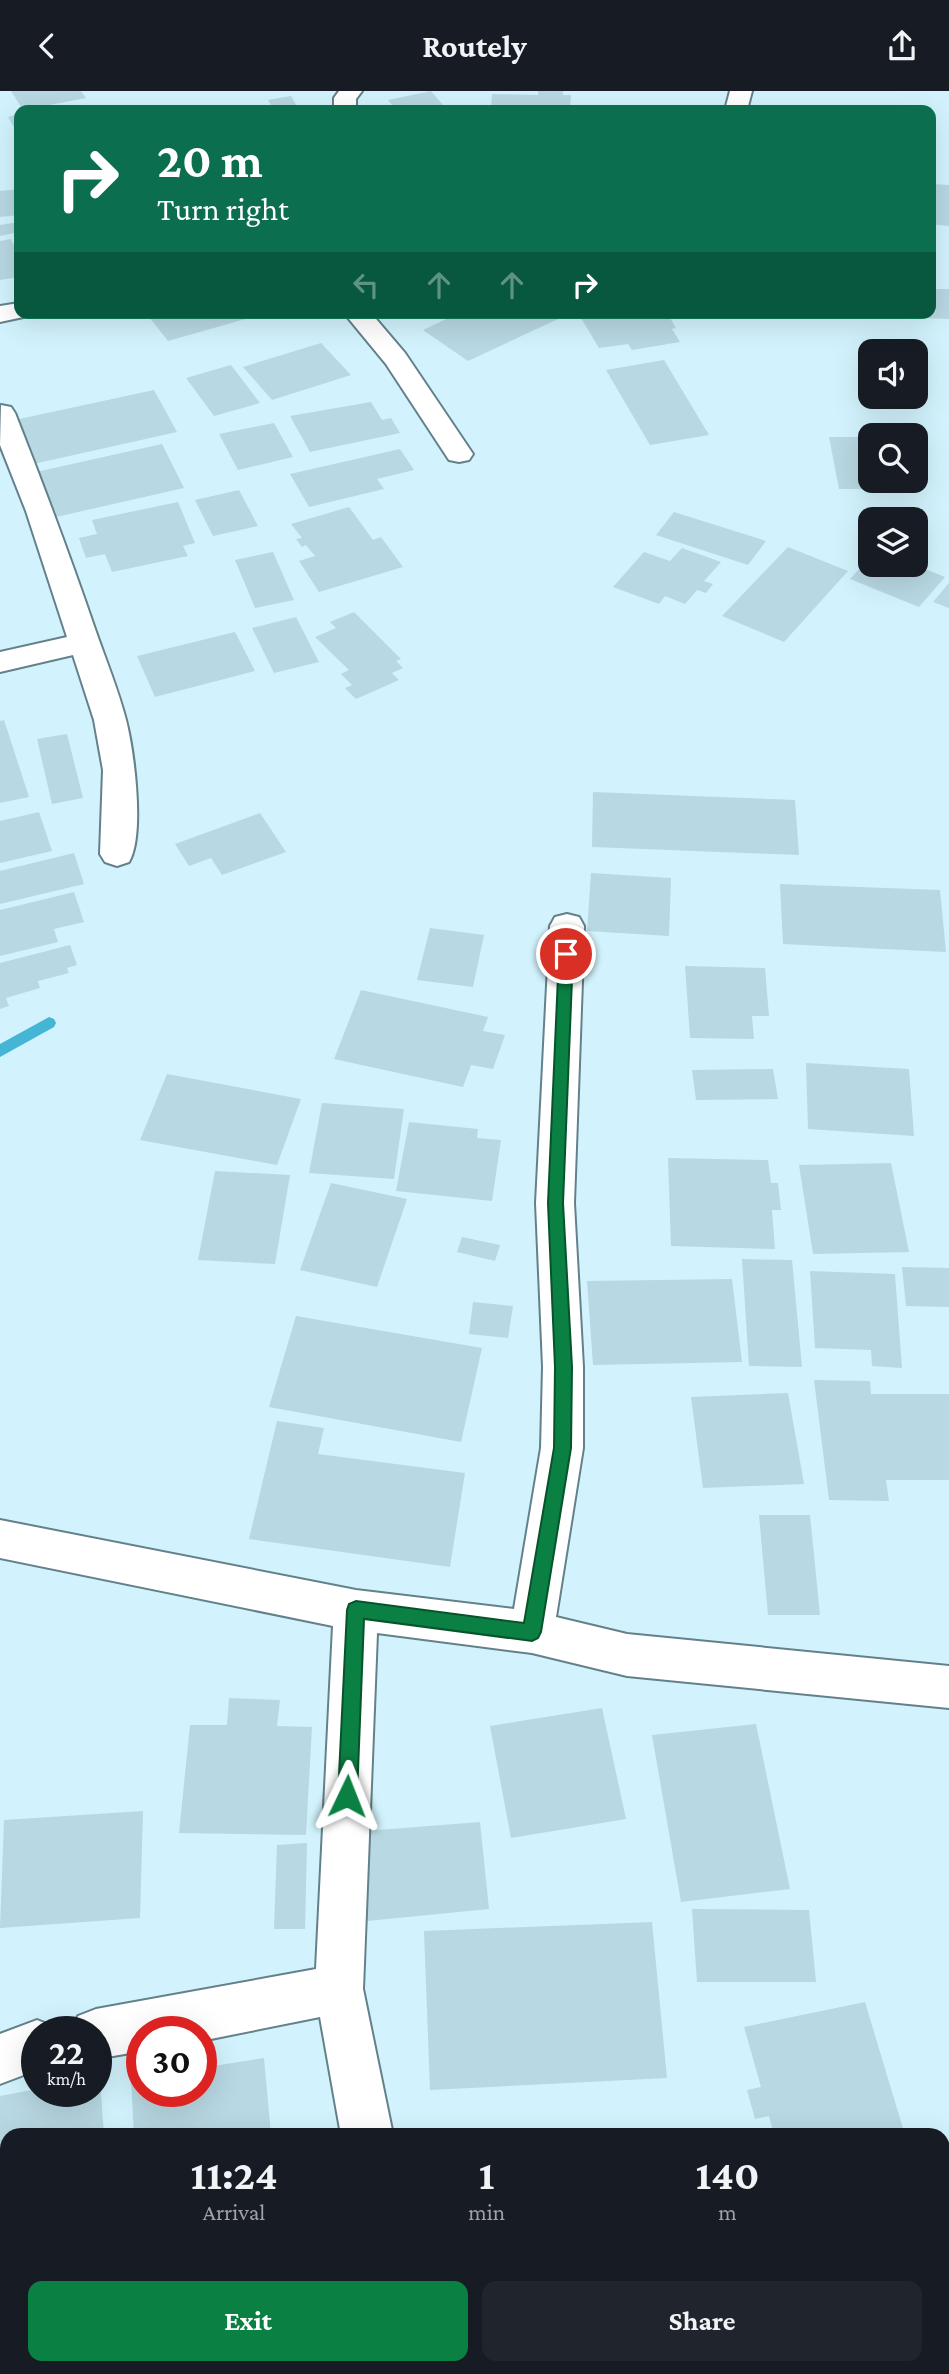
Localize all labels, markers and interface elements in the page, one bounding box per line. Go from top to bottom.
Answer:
icon: back [28,27,66,65]
icon: share [883,27,921,65]
text: Routely [422,28,527,64]
icon: right [42,133,133,224]
text: 20 m [157,133,263,188]
text: Turn right [157,191,289,227]
icon: left [347,266,385,304]
icon: ahead [420,266,458,304]
icon: ahead [493,266,531,304]
icon: right [566,266,604,304]
map controls [858,339,928,577]
button: sound [858,339,928,409]
button: search [858,423,928,493]
button: layers [858,507,928,577]
pin [536,924,596,984]
icon: arrive [547,935,585,973]
position arrow [310,1759,384,1833]
speed limit sign: 30 [126,2016,217,2107]
text: 22 [49,2033,84,2072]
text: km/h [47,2069,86,2089]
text: 11:24 [191,2151,278,2198]
text: 1 [479,2151,494,2198]
text: 140 [696,2151,759,2198]
text: Arrival [203,2199,265,2225]
text: min [468,2199,505,2225]
text: m [718,2199,737,2225]
button: Exit [28,2281,468,2361]
button: Share [482,2281,922,2361]

